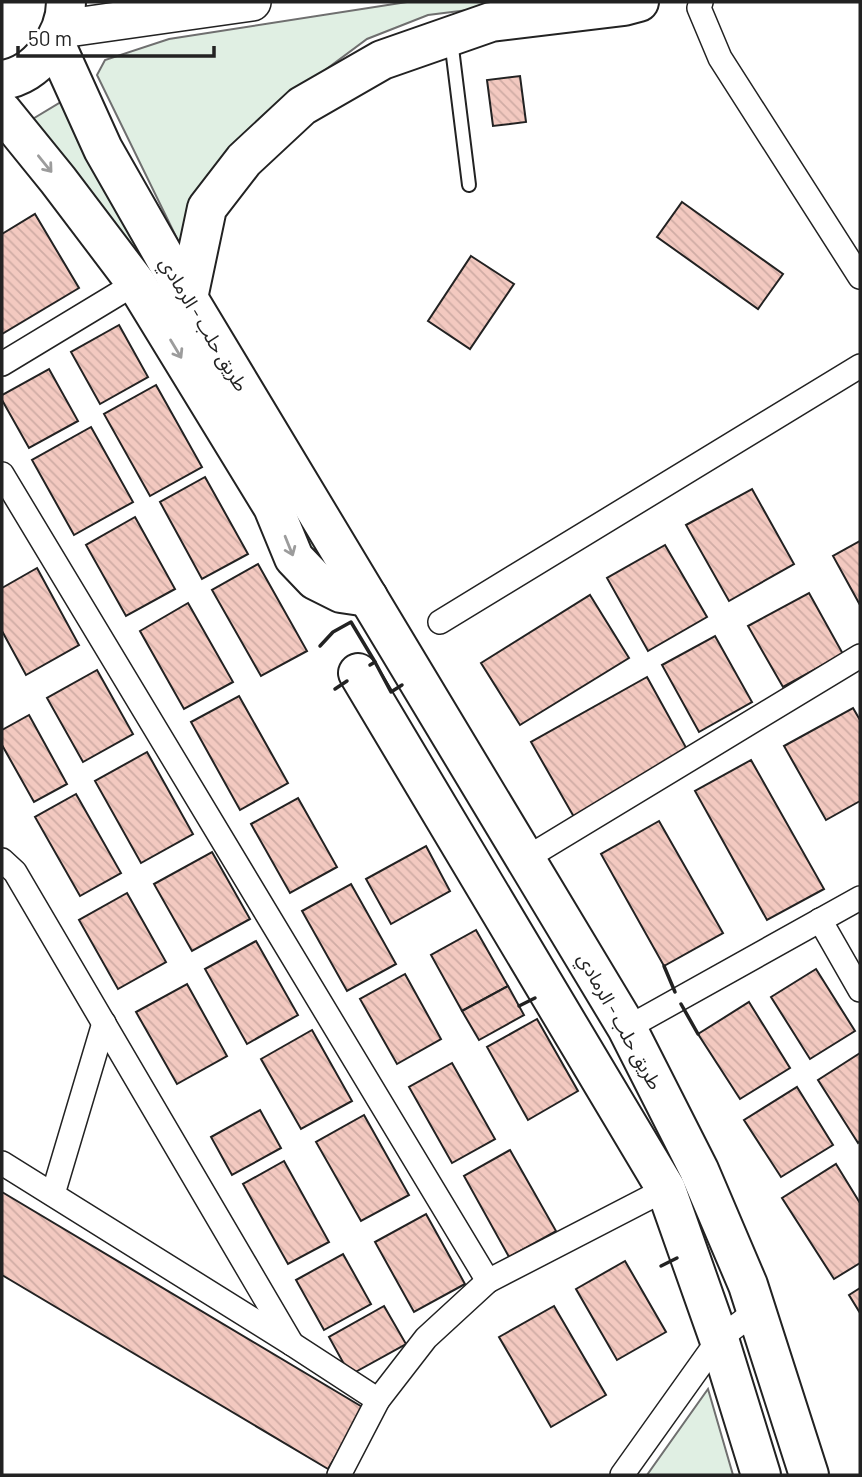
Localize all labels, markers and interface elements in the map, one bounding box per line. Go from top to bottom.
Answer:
scale bar [18,14,214,58]
text: 50 m [28,25,72,50]
one-way arrow [37,154,52,172]
street label: طريق حلب - الرمادي [151,252,254,397]
one-way arrow [169,339,183,359]
one-way arrow [284,535,297,556]
street label: طريق حلب - الرمادي [570,948,668,1095]

